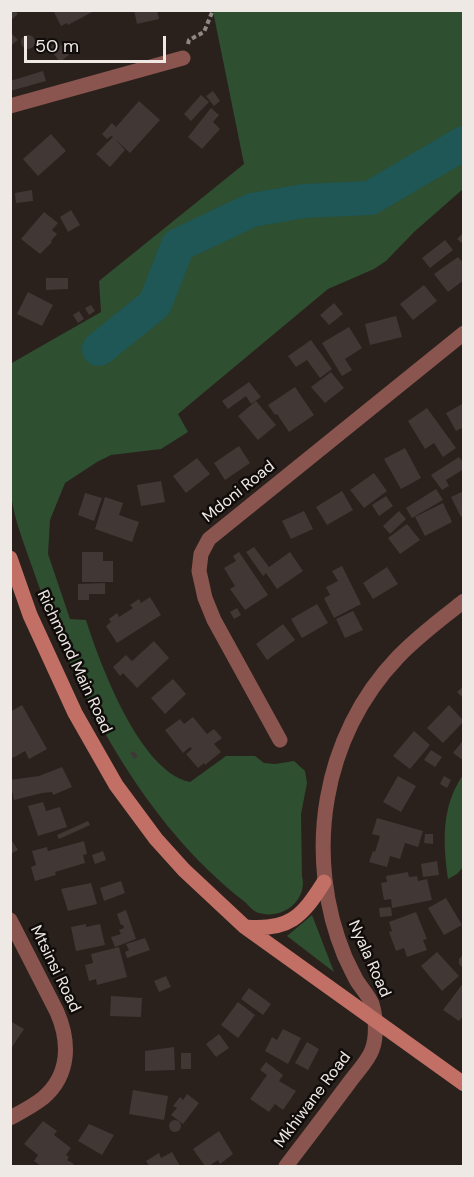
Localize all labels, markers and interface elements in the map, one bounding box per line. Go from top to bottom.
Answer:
scale bar [27,24,170,62]
text: 50 m [35,34,79,58]
street label: Mdoni Road [199,457,279,527]
street label: Richmond Main Road [32,587,116,737]
street label: Nyala Road [344,918,394,1000]
street label: Mtsinsi Road [26,922,84,1016]
street label: Mkhiwane Road [271,1048,355,1152]

